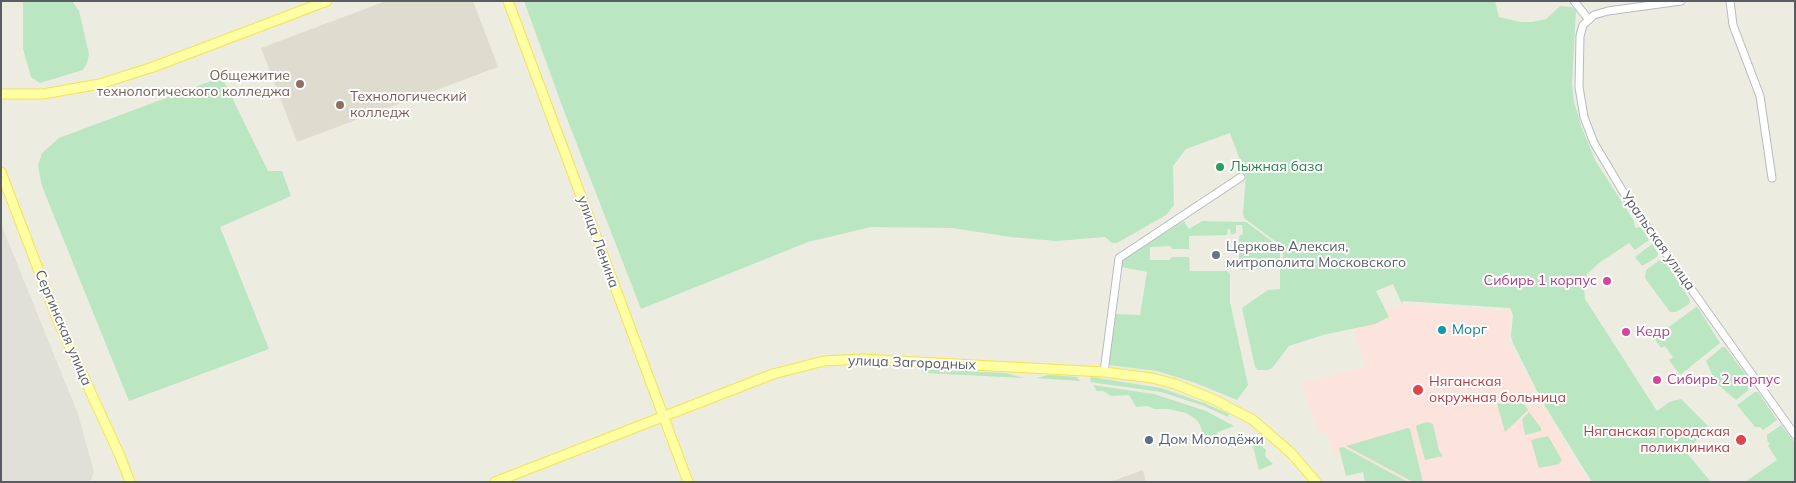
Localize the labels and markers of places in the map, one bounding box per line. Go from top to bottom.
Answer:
place label: Общежитие технологического колледжа [97,68,290,100]
marker: Общежитие технологического колледжа [294,78,306,90]
place label: Технологический колледж [350,89,467,121]
marker: Технологический колледж [334,99,346,111]
place label: Лыжная база [1230,159,1323,175]
marker: Лыжная база [1214,161,1226,173]
place label: Церковь Алексия, митрополита Московского [1226,239,1406,272]
marker: Церковь Алексия, митрополита Московского [1210,249,1222,261]
place label: Сибирь 1 корпус [1484,273,1597,289]
marker: Сибирь 1 корпус [1601,275,1613,287]
place label: Морг [1452,322,1487,338]
marker: Морг [1436,324,1448,336]
place label: Кедр [1636,324,1670,340]
marker: Кедр [1620,326,1632,338]
place label: Сибирь 2 корпус [1667,372,1780,388]
place label: Няганская окружная больница [1429,374,1566,407]
marker: Сибирь 2 корпус [1651,374,1663,386]
marker: Няганская окружная больница [1411,383,1425,397]
place label: Няганская городская поликлиника [1584,424,1730,457]
place label: Дом Молодёжи [1159,432,1264,448]
marker: Няганская городская поликлиника [1734,433,1748,447]
marker: Дом Молодёжи [1143,434,1155,446]

